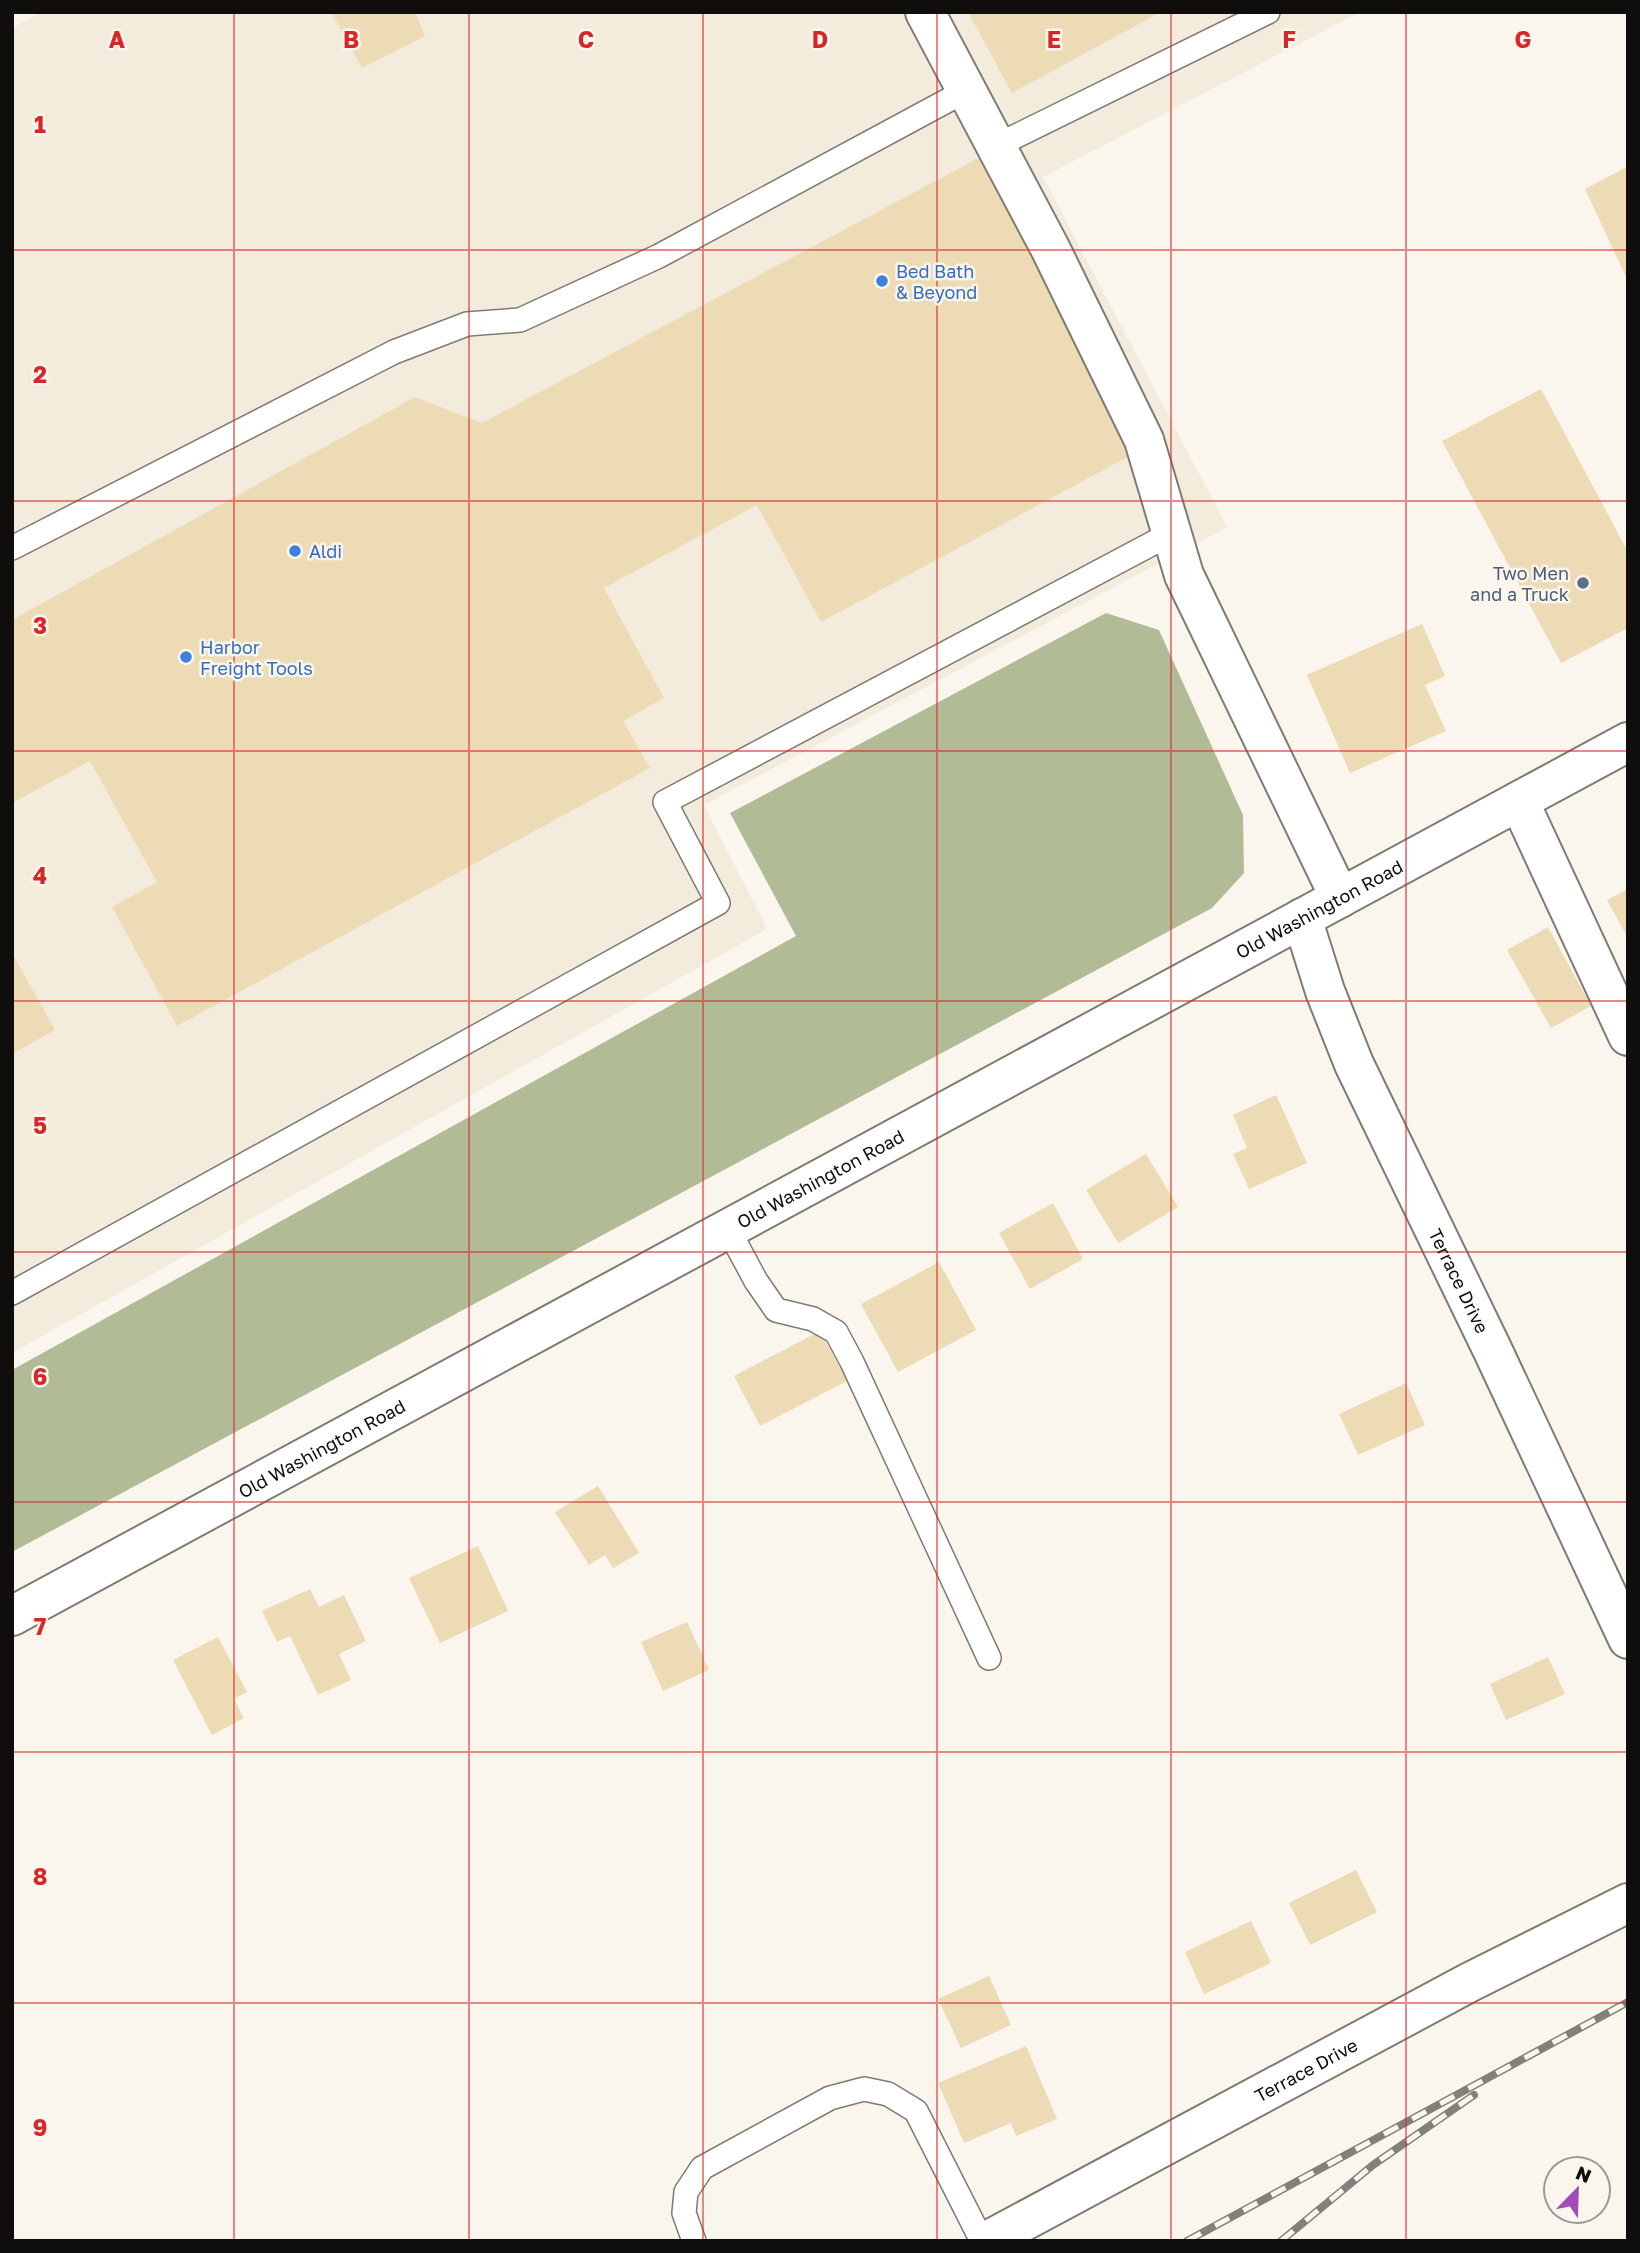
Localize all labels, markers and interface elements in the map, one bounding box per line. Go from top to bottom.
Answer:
text: A [109,25,126,53]
text: B [343,25,359,53]
text: C [578,25,594,53]
text: D [812,25,828,53]
text: E [1047,25,1061,53]
text: F [1282,25,1296,53]
text: G [1515,25,1531,53]
text: 1 [34,110,46,138]
place label: Bed Bath & Beyond [896,260,977,303]
marker: Bed Bath & Beyond [874,273,890,289]
text: 2 [33,360,47,388]
place label: Aldi [309,540,342,562]
marker: Aldi [287,543,303,559]
place label: Two Men and a Truck [1470,562,1569,605]
marker: Two Men and a Truck [1575,575,1591,591]
text: 3 [33,611,47,639]
place label: Harbor Freight Tools [200,636,313,679]
marker: Harbor Freight Tools [178,649,194,665]
street label: Old Washington Road [1232,855,1406,963]
text: 4 [33,861,47,889]
text: 5 [33,1111,47,1139]
street label: Old Washington Road [733,1125,908,1233]
street label: Terrace Drive [1424,1225,1494,1337]
text: 6 [33,1362,47,1390]
street label: Old Washington Road [234,1394,409,1503]
text: 7 [34,1612,46,1640]
text: 8 [33,1862,47,1890]
street label: Terrace Drive [1251,2033,1361,2106]
text: 9 [33,2113,47,2141]
north arrow [1542,2155,1612,2225]
text: N [1573,2160,1595,2187]

